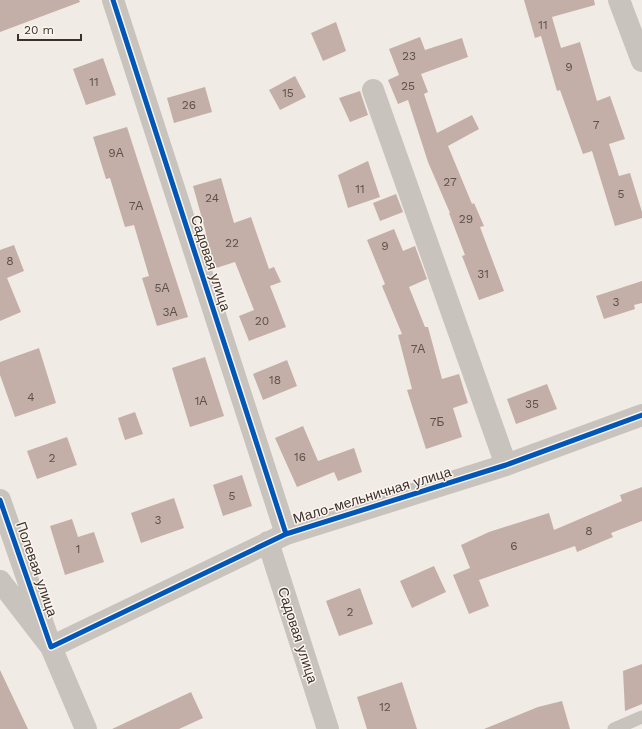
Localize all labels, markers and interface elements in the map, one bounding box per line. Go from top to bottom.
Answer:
scale bar [18,16,81,42]
house number: 11 [538,18,548,32]
text: 20 m [24,23,54,37]
house number: 23 [402,49,416,63]
house number: 9 [565,60,573,74]
house number: 11 [89,75,99,89]
house number: 25 [401,79,415,93]
house number: 15 [282,86,294,100]
house number: 26 [182,98,196,112]
house number: 7 [593,118,600,132]
house number: 9А [108,146,124,160]
house number: 27 [443,175,457,189]
house number: 11 [355,182,365,196]
house number: 5 [618,187,625,201]
house number: 24 [205,191,219,205]
house number: 7А [129,199,143,213]
house number: 29 [459,212,473,226]
street label: Садовая улица [188,213,234,313]
house number: 22 [225,236,239,250]
house number: 9 [381,239,389,253]
house number: 8 [6,254,14,268]
house number: 31 [477,267,489,281]
house number: 5А [155,281,170,295]
house number: 3 [613,295,620,309]
house number: 3А [163,305,178,319]
house number: 20 [255,314,269,328]
house number: 7А [411,342,425,356]
house number: 18 [269,373,281,387]
house number: 4 [27,390,35,404]
house number: 1А [195,394,207,408]
house number: 35 [525,397,539,411]
house number: 7Б [430,415,444,429]
house number: 16 [294,450,306,464]
house number: 2 [49,451,56,465]
street label: Мало-мельничная улица [291,463,453,527]
house number: 5 [229,489,236,503]
house number: 3 [155,513,162,527]
street label: Полевая улица [13,519,61,619]
house number: 8 [585,524,593,538]
house number: 6 [510,539,518,553]
house number: 1 [76,542,80,556]
street label: Садовая улица [275,585,321,685]
house number: 2 [347,605,354,619]
house number: 12 [379,700,391,714]

